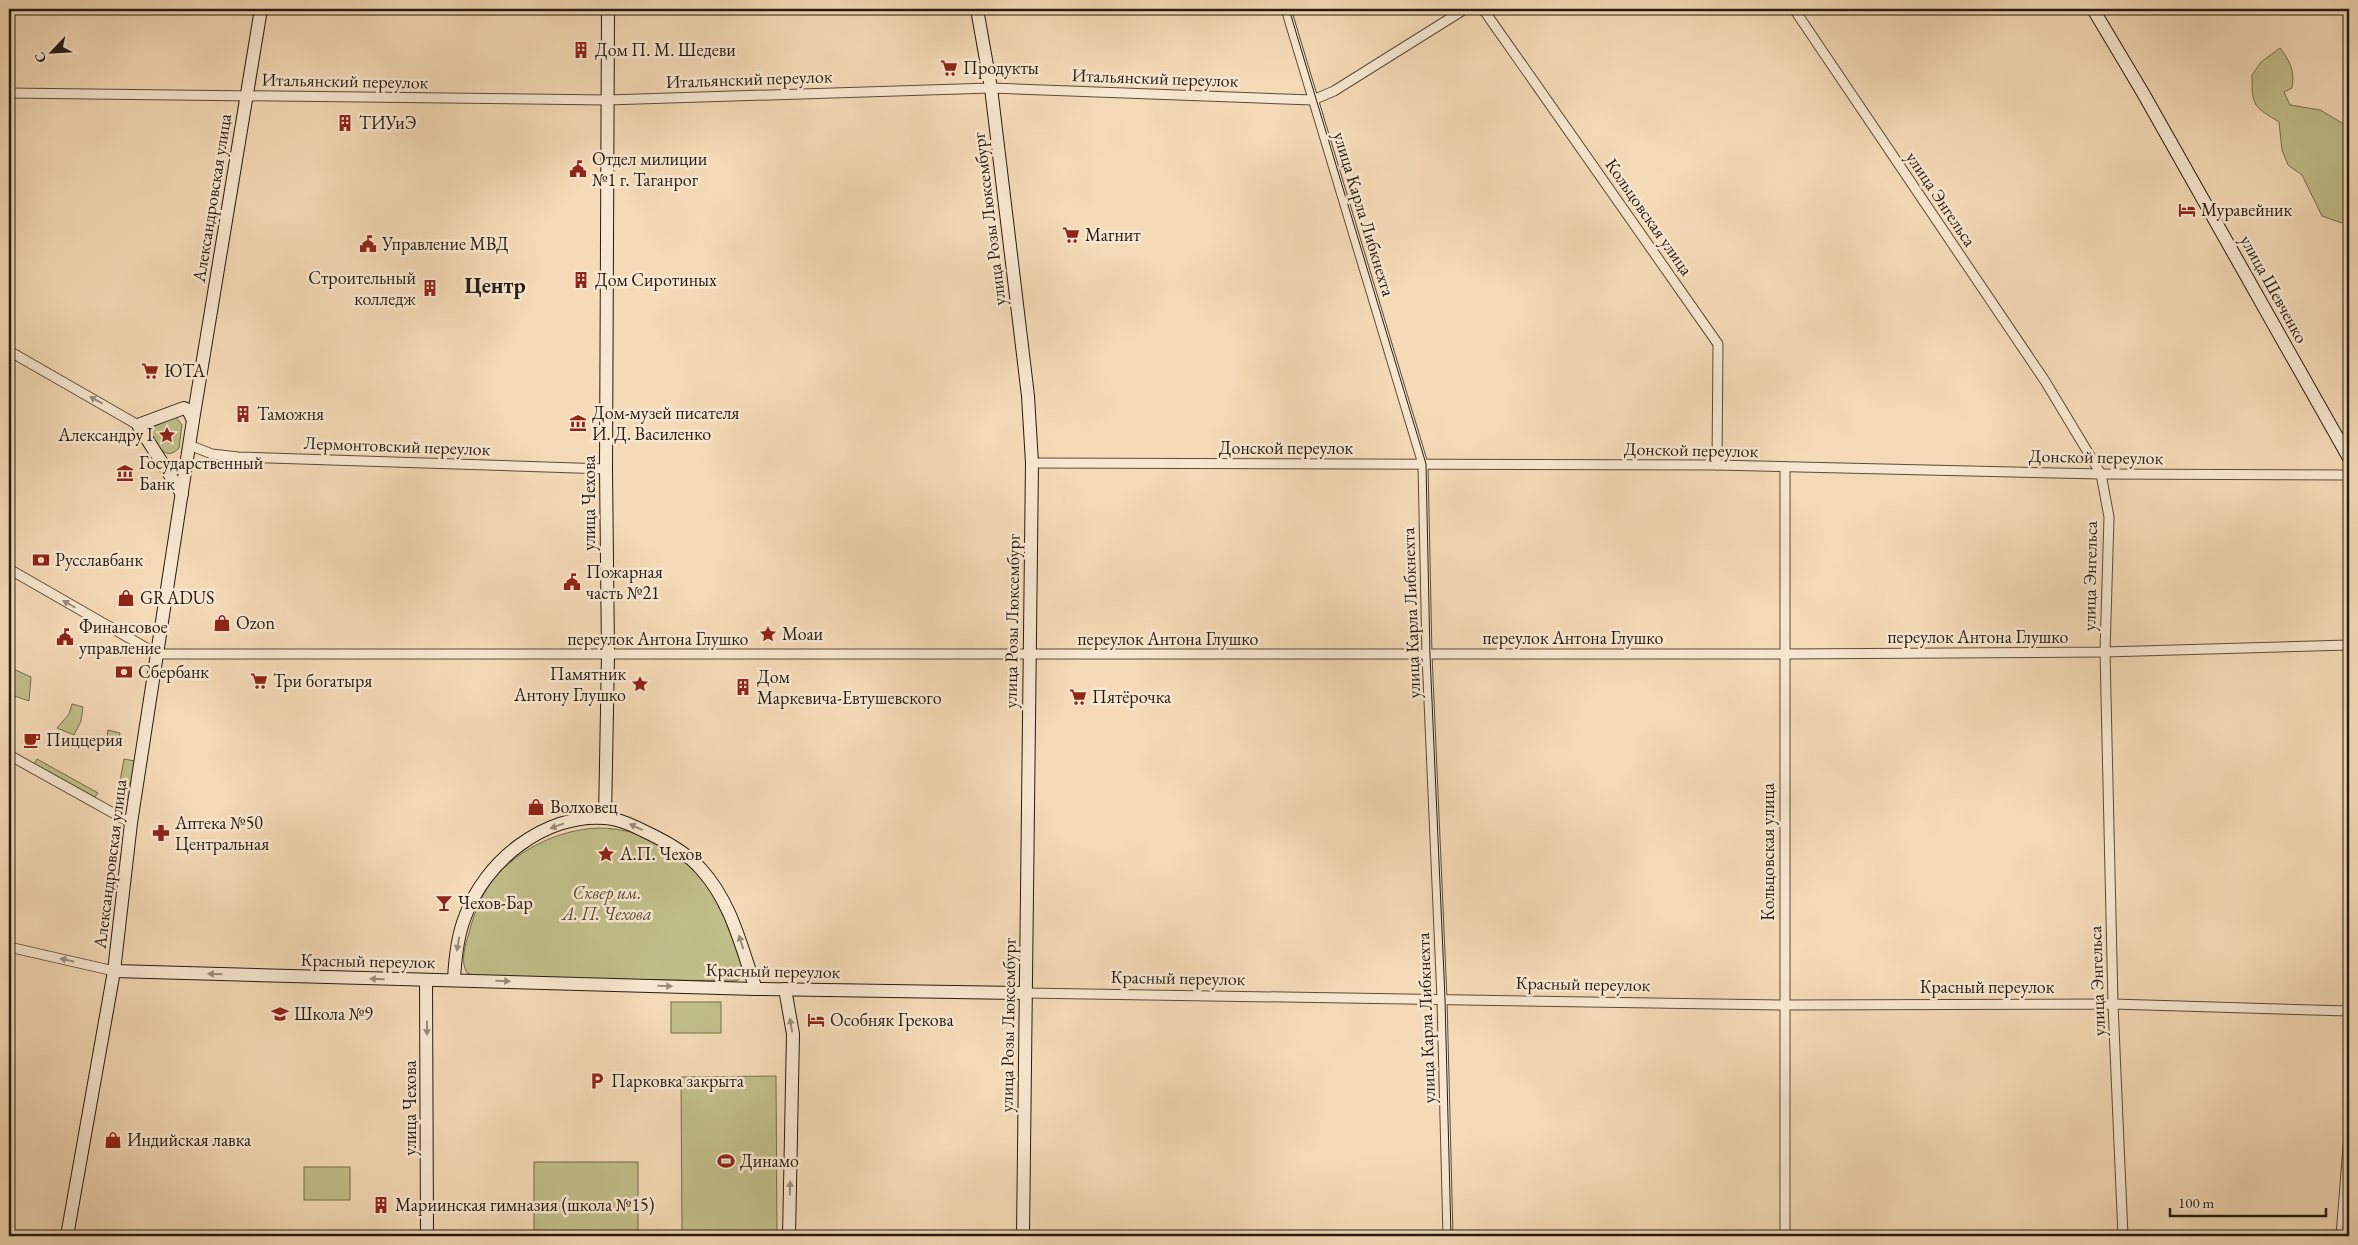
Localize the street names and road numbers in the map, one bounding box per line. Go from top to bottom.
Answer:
street label: Итальянский переулок [1071,63,1239,92]
street label: Итальянский переулок [665,64,833,93]
street label: Итальянский переулок [261,68,429,93]
street label: Александровская улица [187,111,236,285]
street label: улица Карла Либкнехта [1328,129,1401,300]
street label: улица Розы Люксембург [966,130,1011,307]
street label: улица Энгельса [1901,147,1982,252]
street label: Кольцовская улица [1600,154,1699,280]
street label: улица Шевченко [2235,231,2314,347]
street label: Лермонтовский переулок [303,431,491,460]
street label: Донской переулок [1219,436,1354,459]
street label: Донской переулок [1624,437,1759,462]
street label: Донской переулок [2029,444,2164,469]
street label: улица Чехова [577,454,600,551]
street label: улица Энгельса [2077,520,2102,631]
street label: улица Карла Либкнехта [1396,526,1425,699]
street label: улица Розы Люксембург [998,533,1025,708]
street label: переулок Антона Глушко [1888,625,2069,648]
street label: переулок Антона Глушко [1483,626,1664,649]
street label: переулок Антона Глушко [568,627,749,650]
street label: переулок Антона Глушко [1078,627,1259,650]
street label: Александровская улица [88,777,131,951]
street label: Кольцовская улица [1756,782,1779,921]
street label: улица Энгельса [2083,925,2110,1037]
street label: улица Карла Либкнехта [1411,931,1440,1104]
street label: улица Розы Люксембург [994,937,1021,1112]
street label: Красный переулок [300,948,436,973]
street label: Красный переулок [705,958,841,983]
street label: Красный переулок [1110,965,1246,990]
street label: Красный переулок [1515,971,1651,996]
street label: Красный переулок [1920,975,2055,998]
street label: улица Чехова [398,1059,421,1156]

